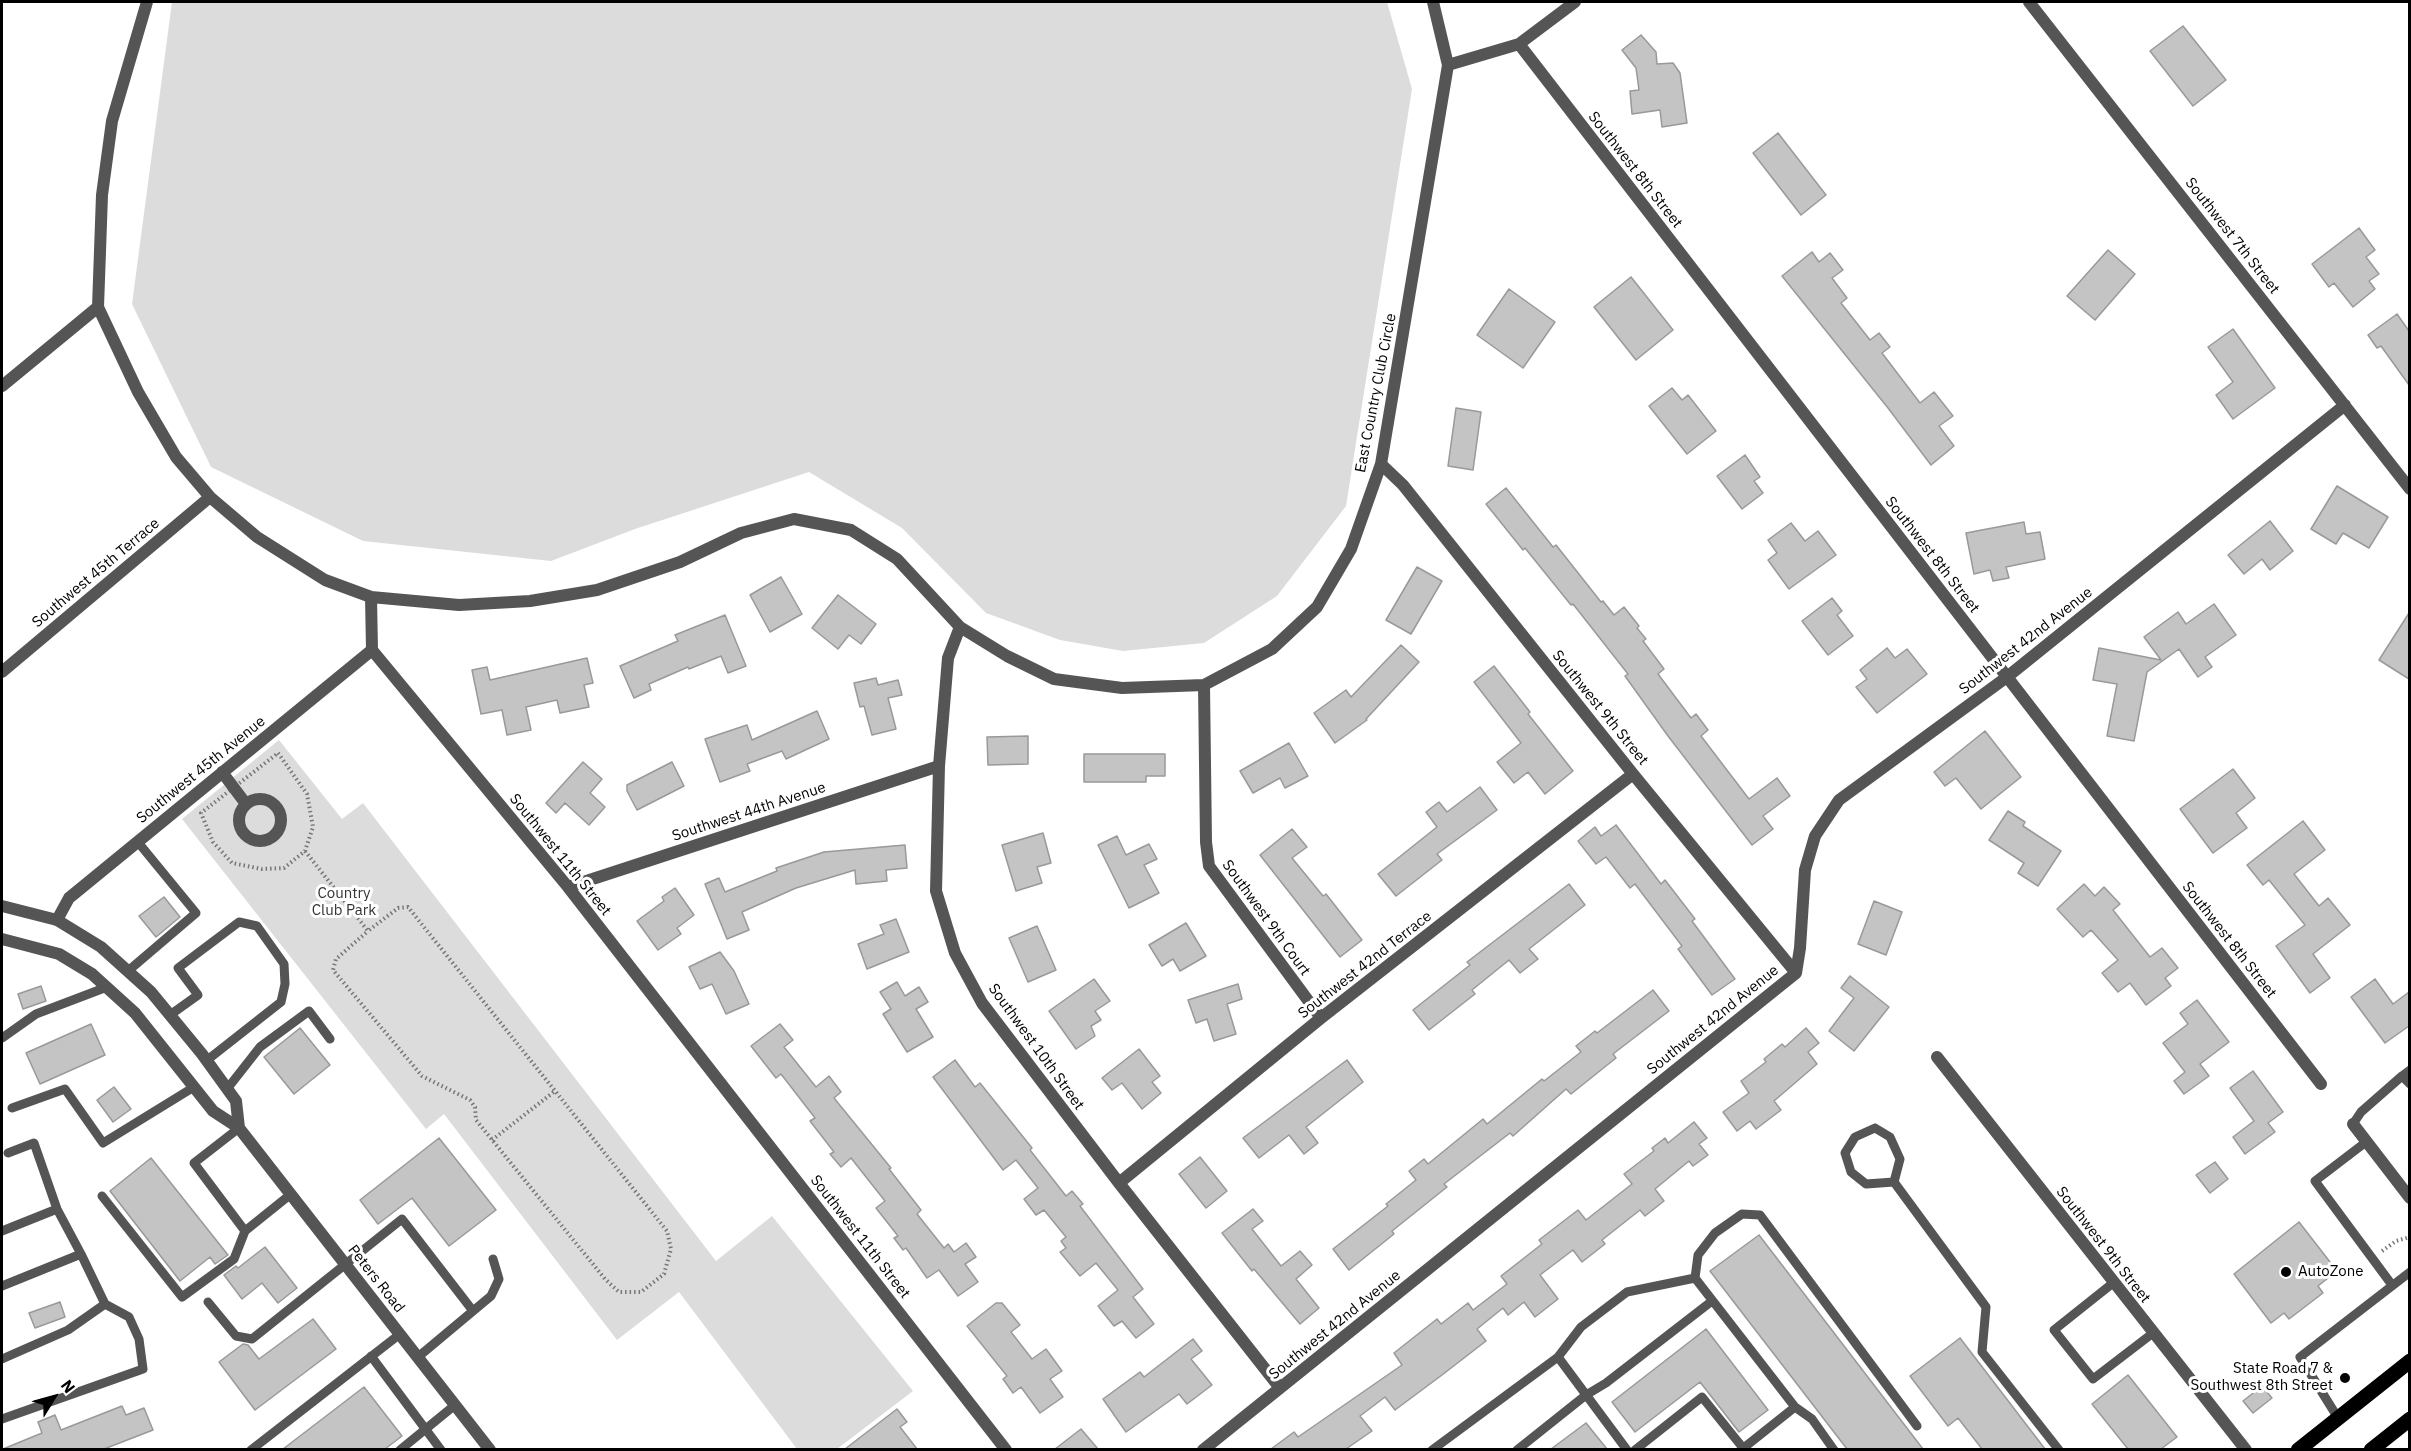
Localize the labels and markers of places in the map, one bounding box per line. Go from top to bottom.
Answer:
place label: AutoZone [2298,1263,2363,1281]
marker: AutoZone [2279,1265,2293,1279]
place label: State Road 7 & Southwest 8th Street [2191,1360,2333,1395]
marker: State Road 7 & Southwest 8th Street [2338,1371,2352,1385]

